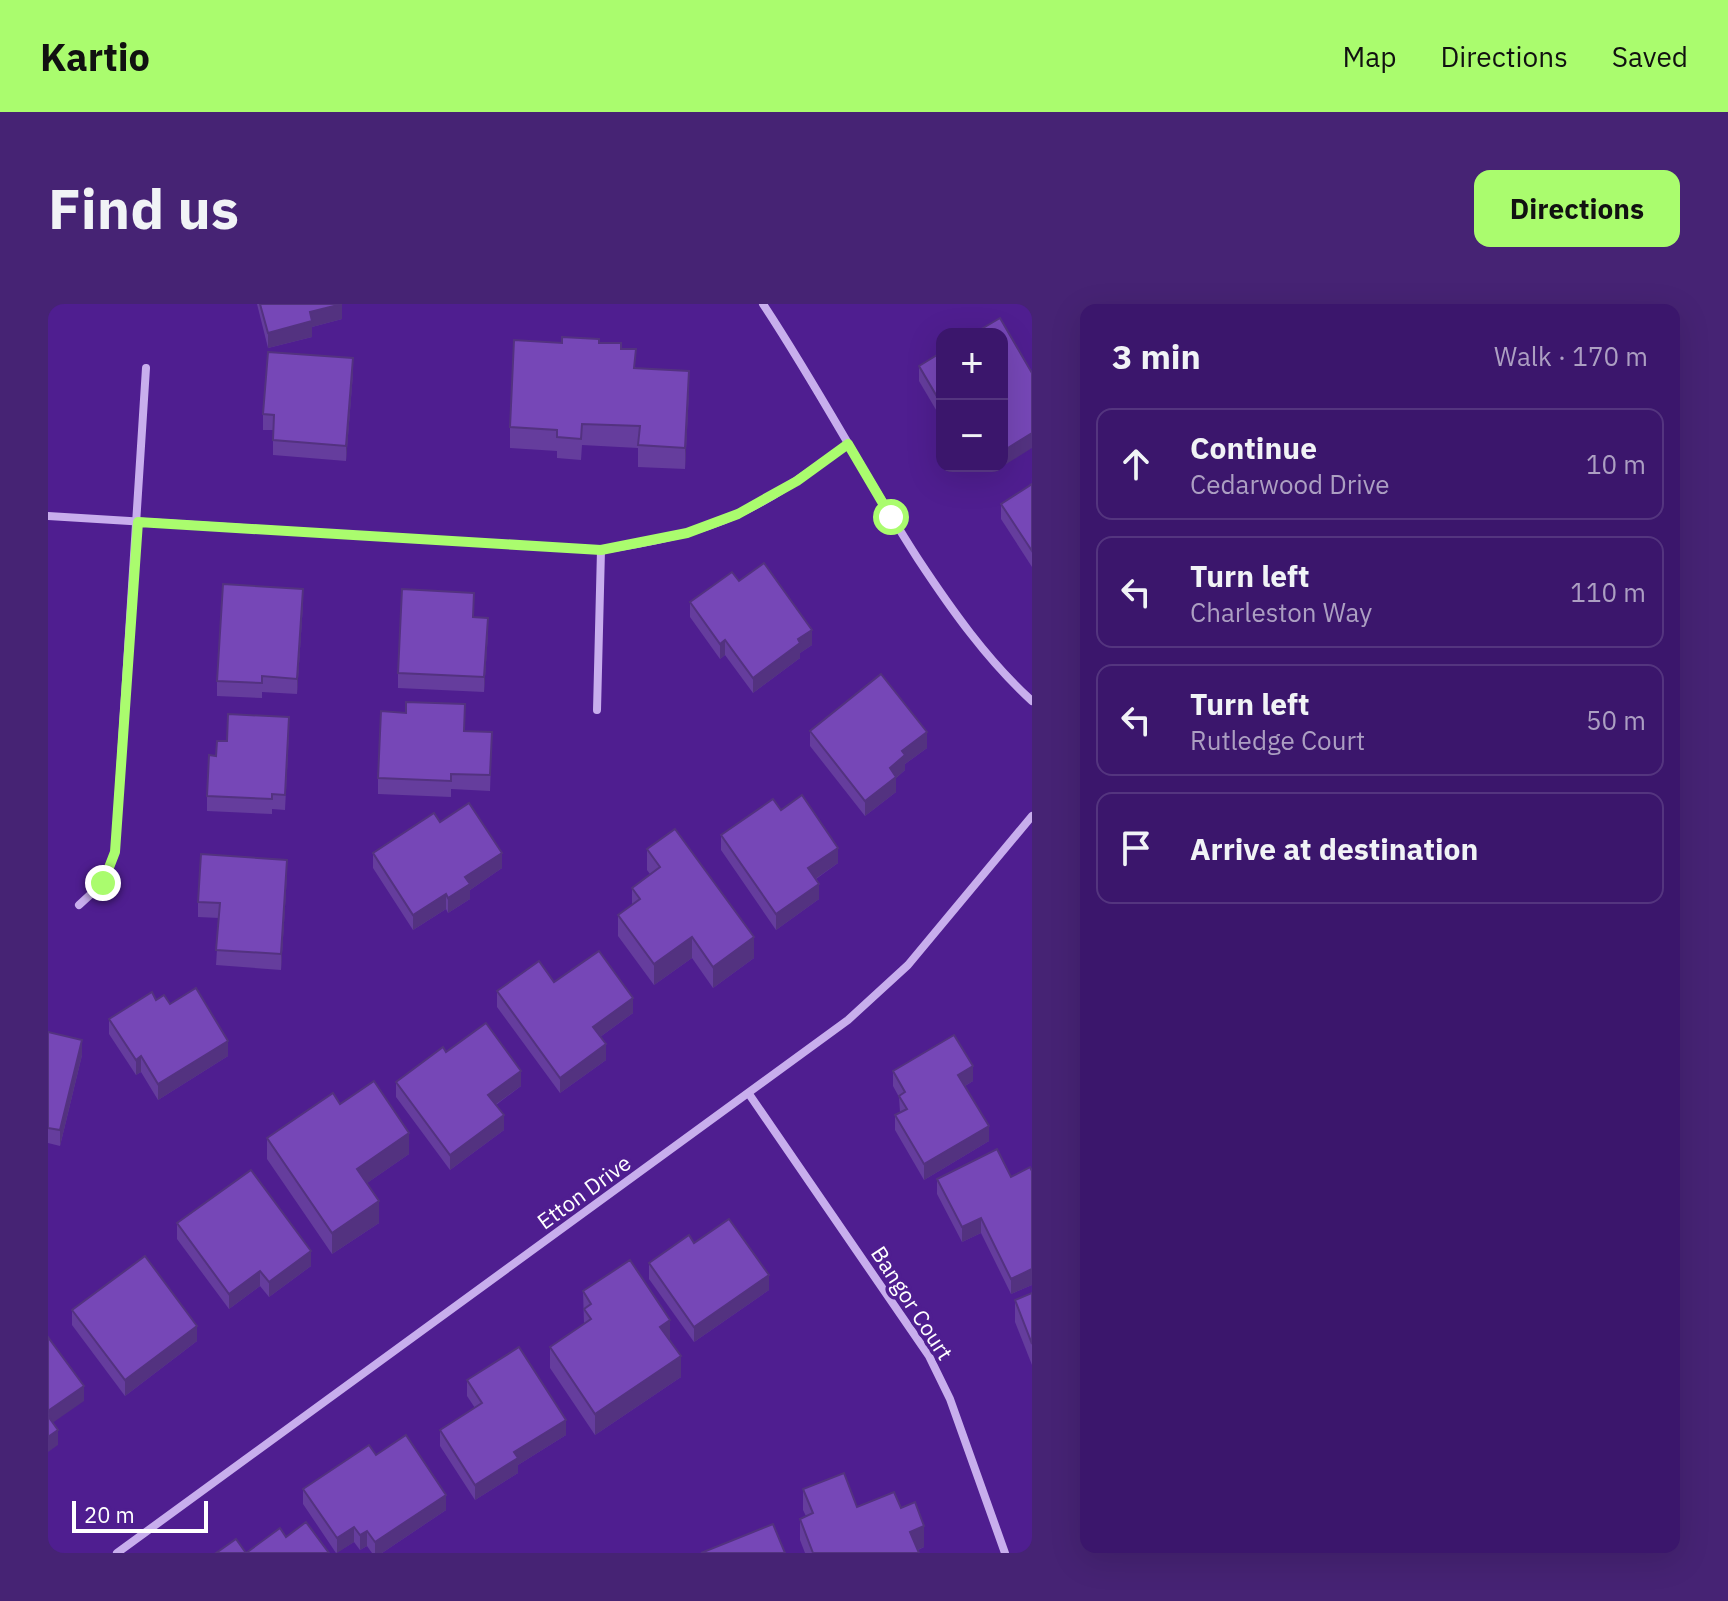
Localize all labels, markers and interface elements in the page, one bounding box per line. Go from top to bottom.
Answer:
text: Kartio [40,32,150,81]
text: Map [1342,38,1396,75]
text: Directions [1440,38,1568,75]
text: Saved [1612,38,1688,75]
button: Directions [1474,170,1680,247]
text: Find us [48,172,239,244]
map controls [936,328,1008,472]
button: + [936,328,1008,400]
text: 3 min [1112,334,1201,378]
text: Walk · 170 m [1494,339,1648,373]
button: − [936,400,1008,472]
text: Continue [1190,428,1317,467]
icon: ahead [1114,442,1158,486]
text: 10 m [1586,447,1646,481]
text: Cedarwood Drive [1190,467,1390,501]
route start [873,499,909,535]
text: Turn left [1190,556,1309,595]
icon: left [1114,570,1158,614]
text: 110 m [1570,575,1646,609]
text: Charleston Way [1190,595,1372,629]
text: Turn left [1190,684,1309,723]
icon: left [1114,698,1158,742]
text: 50 m [1586,703,1646,737]
text: Rutledge Court [1190,723,1365,757]
icon: arrive [1114,826,1158,870]
text: Arrive at destination [1190,829,1478,868]
route end [85,865,121,901]
street label: Etton Drive [531,1148,636,1235]
street label: Bangor Court [865,1240,960,1365]
scale bar [72,1497,208,1533]
text: 20 m [84,1500,135,1529]

